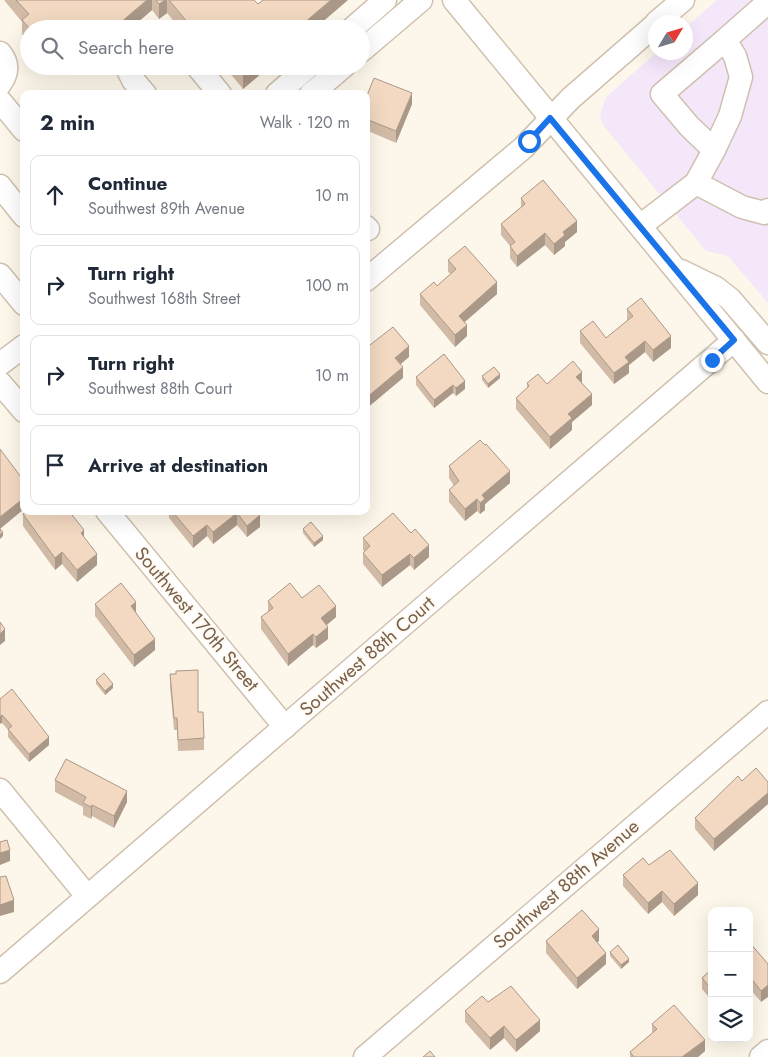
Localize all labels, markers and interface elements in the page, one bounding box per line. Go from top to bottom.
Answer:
north arrow [648,15,693,60]
search box [20,20,370,75]
icon: search [38,34,66,62]
text: Search here [78,34,174,61]
text: 2 min [40,108,95,138]
text: Walk · 120 m [260,111,350,134]
route start [518,130,541,153]
text: Continue [88,170,167,197]
icon: ahead [41,181,69,209]
text: 10 m [315,184,349,207]
text: Southwest 89th Avenue [88,197,245,220]
text: Turn right [88,260,174,287]
icon: right [41,271,69,299]
text: 100 m [305,274,349,297]
text: Southwest 168th Street [88,287,240,310]
route end [701,349,724,372]
text: Turn right [88,350,174,377]
icon: right [41,361,69,389]
text: 10 m [315,364,349,387]
text: Southwest 88th Court [88,377,232,400]
icon: arrive [41,451,69,479]
text: Arrive at destination [88,452,268,479]
street label: Southwest 170th Street [128,541,266,697]
street label: Southwest 88th Court [294,589,441,722]
street label: Southwest 88th Avenue [487,813,645,955]
map controls [708,907,753,1042]
button: + [708,907,753,952]
button: − [708,952,753,997]
button: layers [708,997,753,1042]

